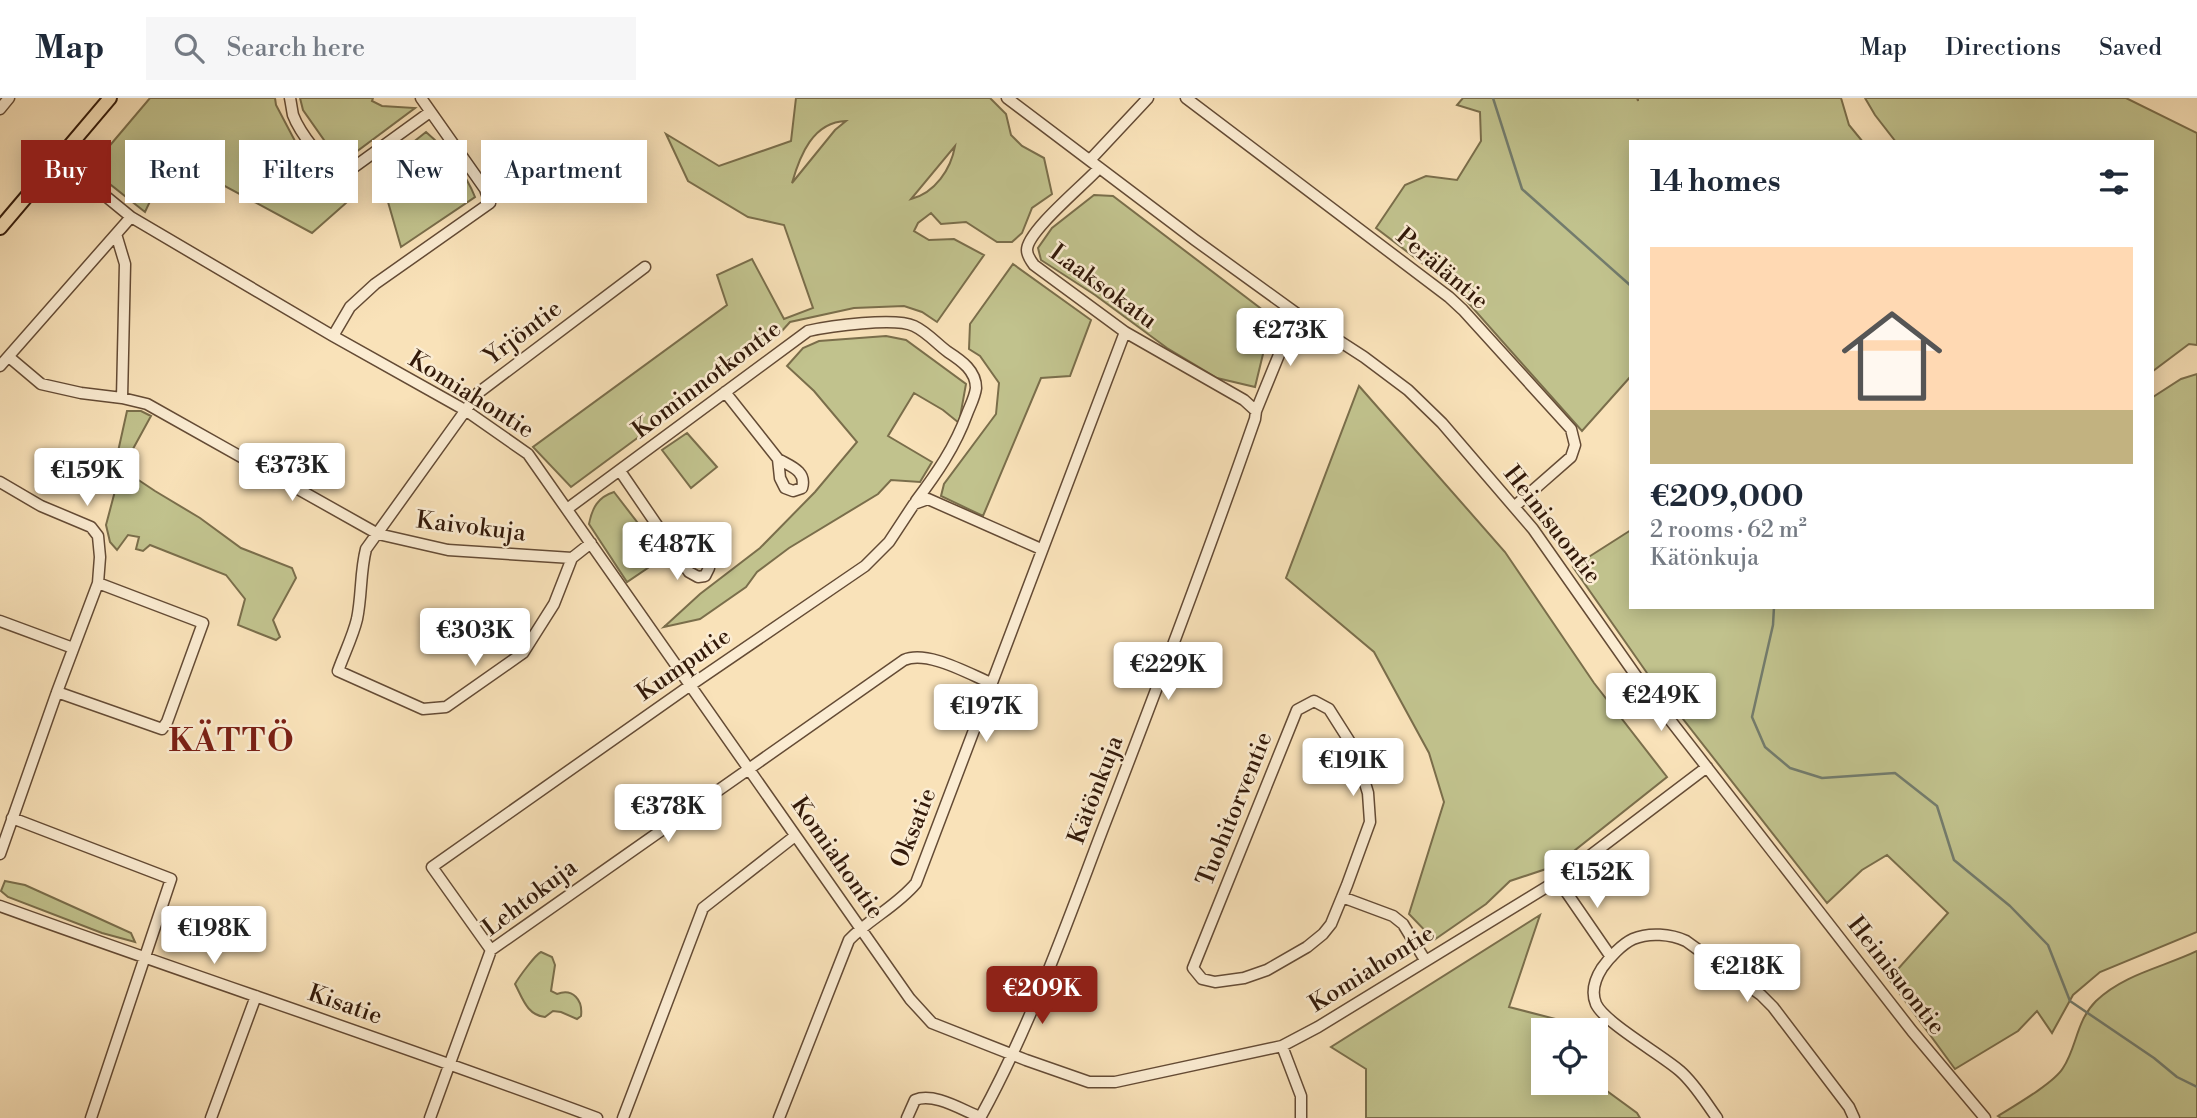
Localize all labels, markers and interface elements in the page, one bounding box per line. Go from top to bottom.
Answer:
search box [146,17,636,80]
text: Map [35,28,104,69]
icon: search [170,29,208,67]
text: Search here [226,32,365,64]
text: Map [1860,33,1907,63]
text: Directions [1945,33,2061,63]
text: Saved [2099,33,2162,63]
chip: Buy [21,140,111,203]
chip: Rent [125,140,225,203]
chip: Filters [239,140,358,203]
chip: New [372,140,467,203]
chip: Apartment [481,140,647,203]
text: 14 homes [1650,163,1781,201]
icon: filters [2095,163,2133,201]
street label: Peräläntie [1390,222,1494,316]
street label: Laaksokatu [1044,238,1163,336]
icon: home [1829,293,1955,419]
street label: Yrjöntie [476,294,568,373]
pin: €273K [1241,308,1339,368]
street label: Kominnotkontie [627,314,787,446]
text: €273K [1253,317,1327,345]
street label: Komiahontie [403,345,539,445]
pin: €373K [243,444,341,503]
pin: €159K [38,448,136,508]
text: €373K [255,452,329,480]
text: €159K [50,457,124,485]
street label: Heinisuontie [1496,460,1608,590]
text: €209,000 [1650,478,1804,516]
street label: Kaivokuja [414,505,528,549]
text: 2 rooms · 62 m² [1650,516,1807,544]
pin: €487K [628,522,726,582]
text: €487K [639,531,715,559]
text: Kätönkuja [1650,544,1759,572]
pin: €303K [426,608,524,668]
text: €303K [436,617,514,645]
street label: Kumputie [631,622,737,708]
pin: €229K [1119,642,1217,702]
text: €229K [1130,651,1206,679]
pin: €249K [1612,674,1710,733]
text: €249K [1622,682,1700,710]
pin: €197K [937,684,1035,744]
text: €197K [950,693,1022,721]
district label: KÄTTÖ [168,719,296,761]
street label: Tuohitorventie [1190,728,1280,890]
street label: Kätönkuja [1062,731,1131,848]
pin: €191K [1304,738,1402,798]
text: €191K [1318,747,1388,775]
pin: €378K [619,784,717,844]
street label: Oksatie [884,784,944,872]
street label: Komiahontie [784,791,890,925]
text: €378K [631,793,705,821]
pin: €152K [1548,850,1646,910]
street label: Lehtokuja [477,852,584,943]
text: €152K [1560,859,1634,887]
pin: €198K [165,906,263,966]
street label: Heinisuontie [1840,911,1952,1041]
text: €198K [177,915,251,943]
street label: Komiahontie [1304,919,1440,1019]
pin: €218K [1698,944,1796,1004]
text: €218K [1710,953,1784,981]
pin: €209K [993,967,1091,1026]
text: €209K [1002,975,1082,1003]
street label: Kisatie [304,978,386,1032]
map controls [1531,1018,1608,1095]
button: locate [1531,1018,1608,1095]

